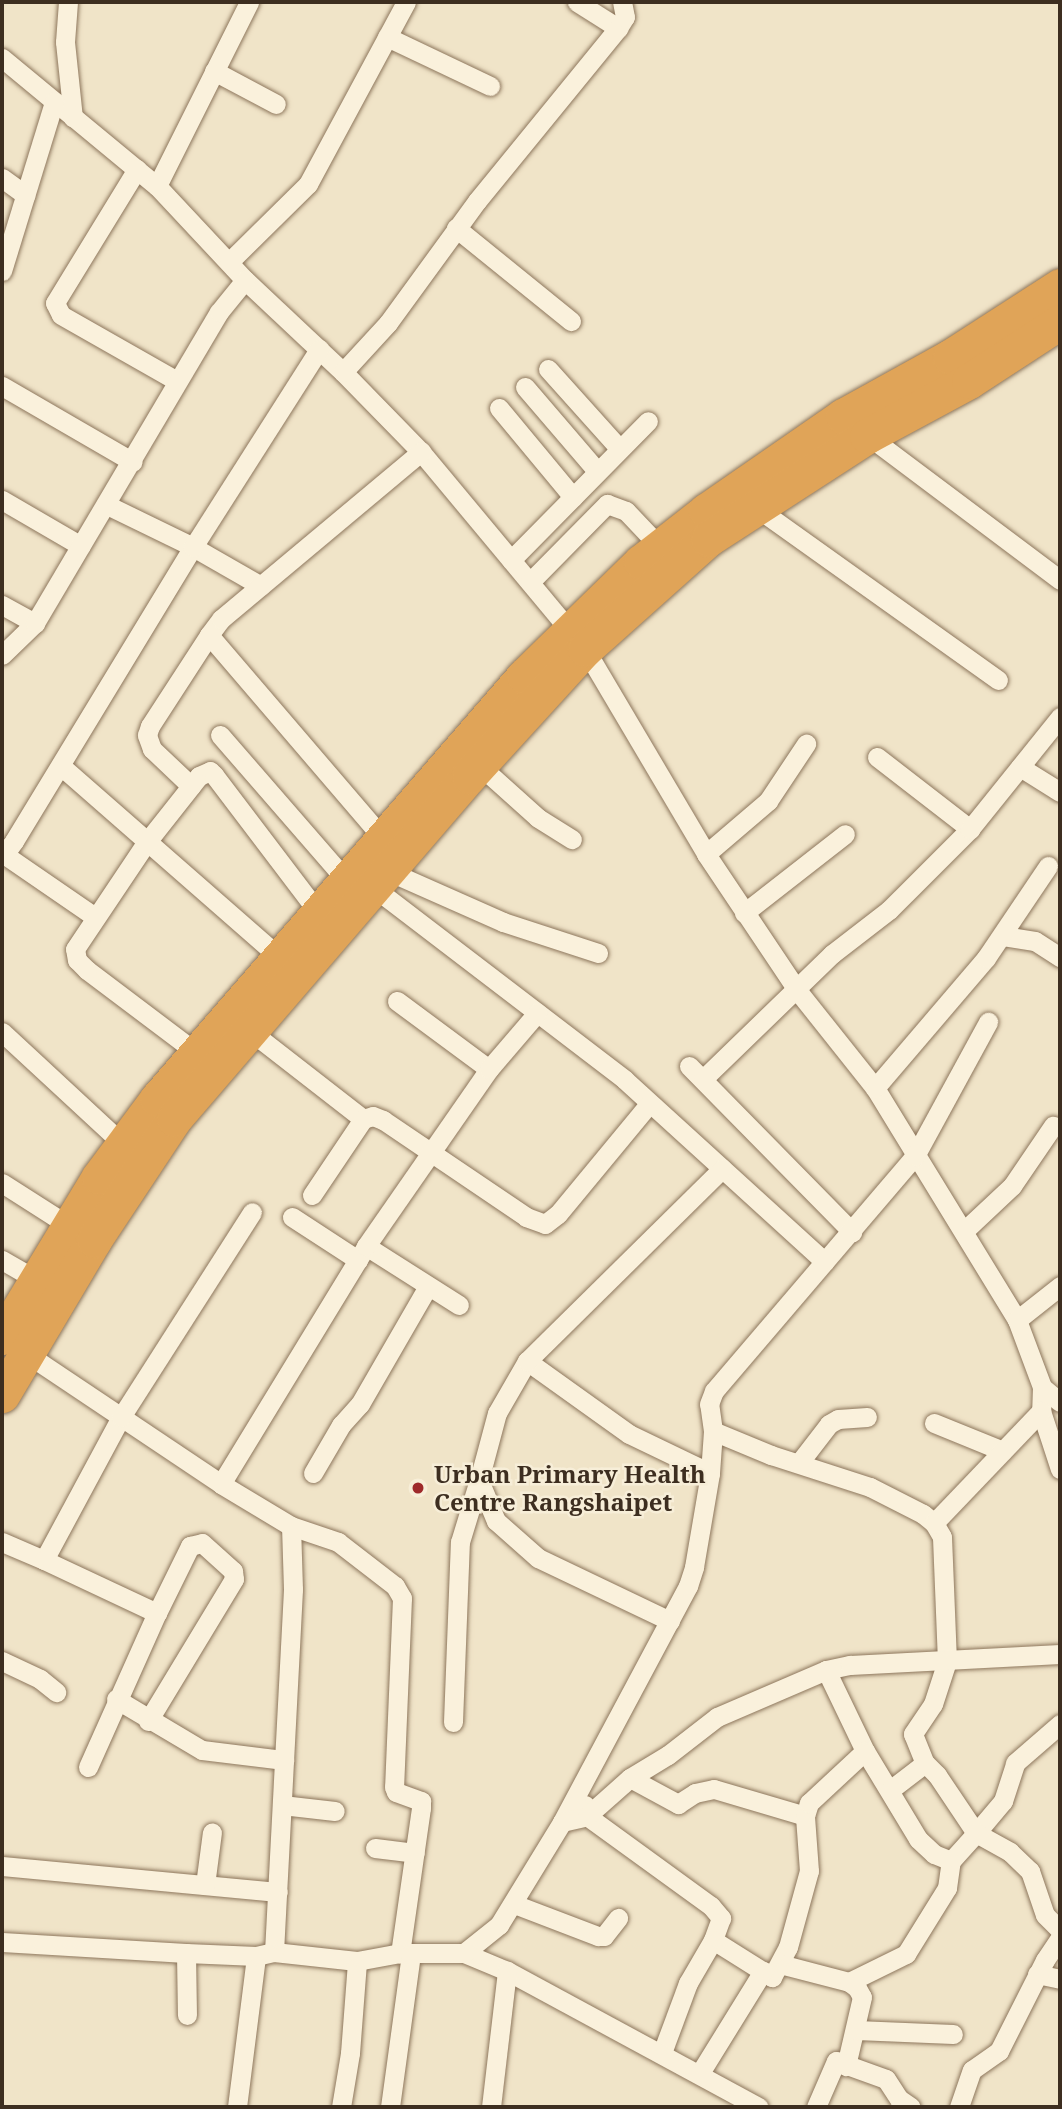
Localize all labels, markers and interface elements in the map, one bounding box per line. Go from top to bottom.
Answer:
place label: Urban Primary Health Centre Rangshaipet [434,1460,706,1516]
marker: Urban Primary Health Centre Rangshaipet [408,1478,428,1498]

